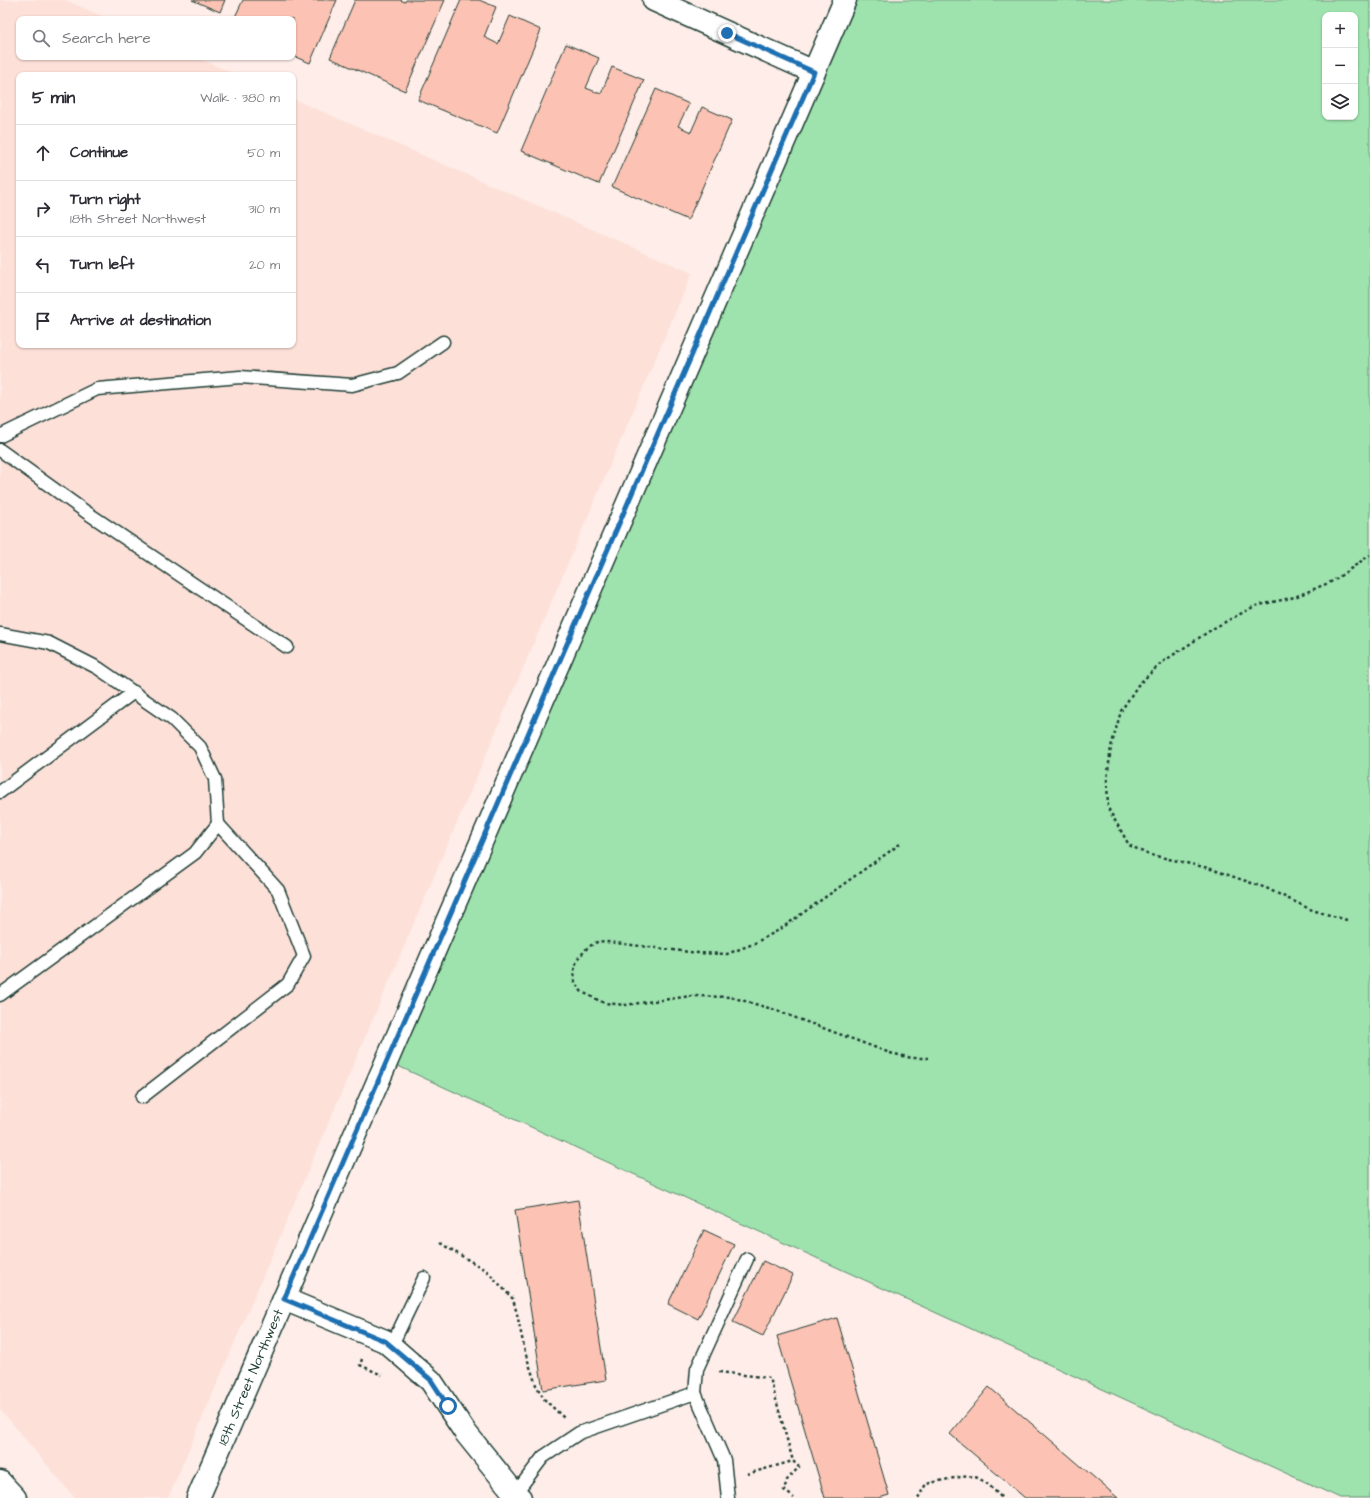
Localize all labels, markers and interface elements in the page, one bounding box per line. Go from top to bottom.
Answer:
map controls [1322,12,1358,120]
button: + [1322,12,1358,48]
search box [16,16,296,60]
route end [718,24,736,42]
icon: search [30,27,52,49]
text: Search here [62,28,151,49]
button: − [1322,48,1358,84]
button: layers [1322,84,1358,120]
text: 5 min [32,86,75,110]
text: Walk · 380 m [200,89,280,107]
icon: ahead [32,142,54,164]
text: Continue [70,142,128,163]
text: 50 m [247,144,280,162]
text: Turn right [70,189,141,210]
icon: right [32,198,54,220]
text: 310 m [248,200,280,218]
text: 18th Street Northwest [70,210,206,228]
icon: left [32,254,54,276]
text: Turn left [70,254,134,275]
text: 20 m [249,256,280,274]
icon: arrive [32,310,54,332]
text: Arrive at destination [70,310,211,331]
street label: 18th Street Northwest [213,1306,289,1449]
route start [439,1397,457,1415]

